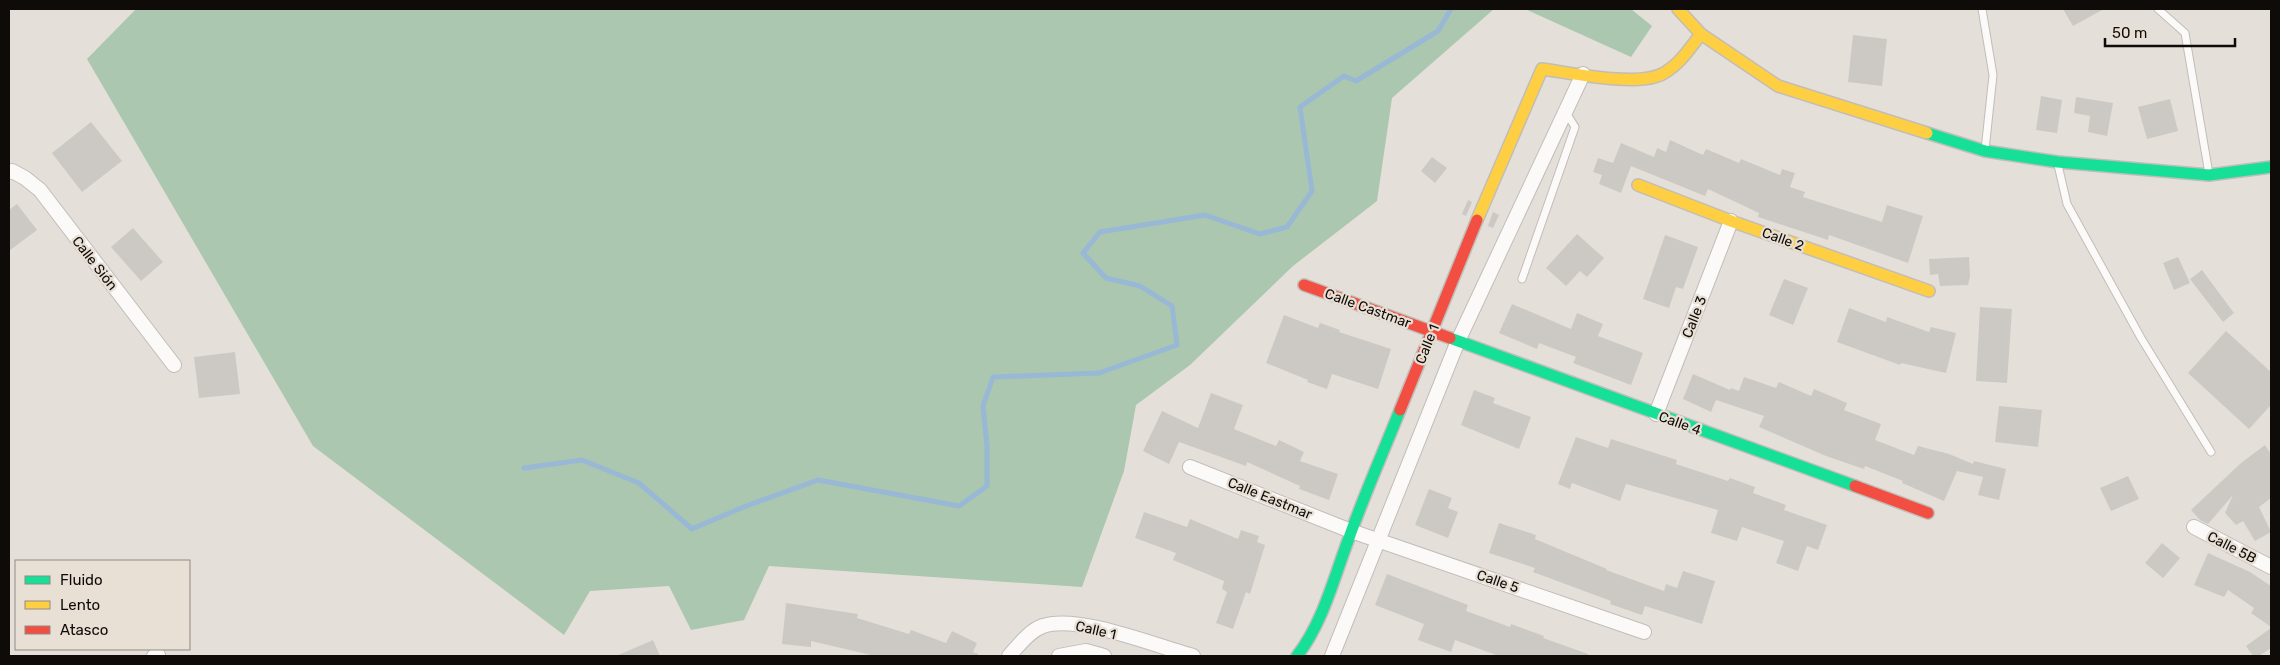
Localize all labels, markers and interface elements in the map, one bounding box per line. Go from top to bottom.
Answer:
scale bar [2105,15,2235,47]
text: 50 m [2112,24,2147,42]
street label: Calle 2 [1760,224,1806,255]
street label: Calle Sión [68,233,121,294]
street label: Calle Castmar [1323,285,1414,332]
street label: Calle 3 [1679,294,1710,341]
street label: Calle 1 [1412,322,1443,366]
street label: Calle 4 [1656,408,1704,439]
street label: Calle Eastmar [1225,474,1315,523]
street label: Calle 5B [2204,528,2259,567]
legend [15,560,190,650]
street label: Calle 5 [1475,566,1521,597]
text: Fluido [60,571,103,589]
text: Lento [60,596,100,614]
street label: Calle 1 [1074,618,1118,643]
text: Atasco [60,621,108,639]

